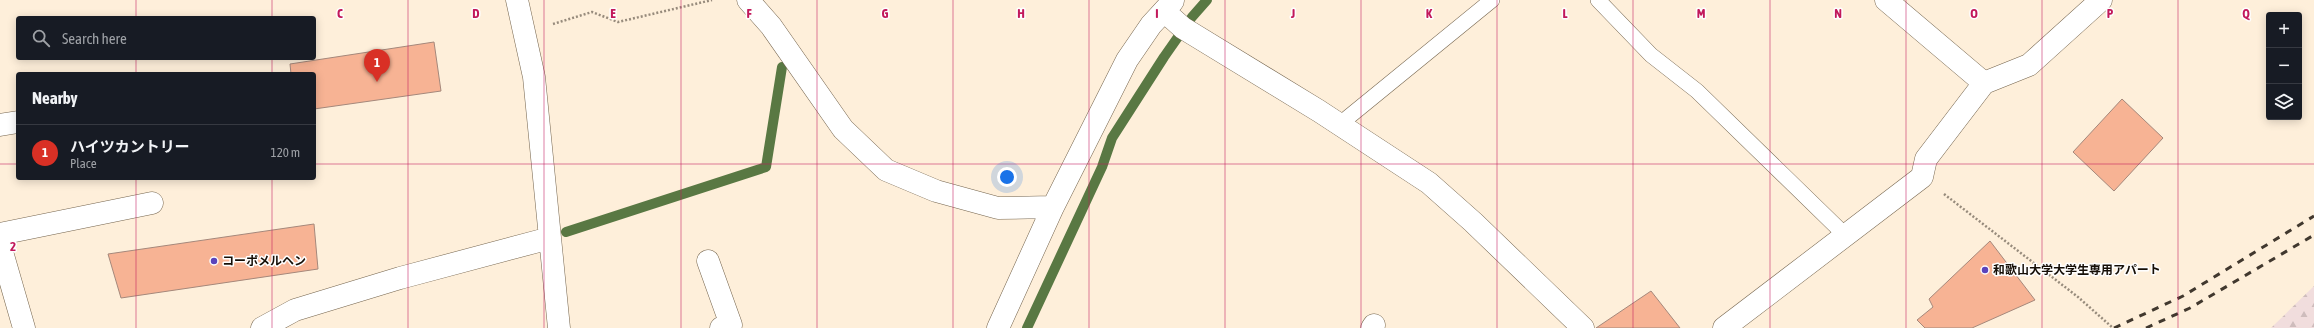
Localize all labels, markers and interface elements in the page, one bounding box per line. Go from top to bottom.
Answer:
text: C [337,6,343,21]
text: D [472,6,480,21]
text: E [610,6,616,21]
text: F [746,6,752,21]
text: G [882,6,889,21]
text: H [1017,6,1025,21]
text: I [1155,6,1159,21]
text: J [1290,6,1295,21]
text: K [1426,6,1433,21]
text: L [1562,6,1568,21]
text: M [1697,6,1706,21]
text: N [1834,6,1842,21]
text: O [1970,6,1978,21]
text: P [2107,6,2114,21]
text: Q [2242,6,2250,21]
map controls [2266,12,2302,120]
button: + [2266,12,2302,48]
search box [16,16,316,60]
icon: search [30,27,52,49]
text: Search here [62,30,127,47]
button: − [2266,48,2302,84]
pin: 1 [364,49,390,82]
button: layers [2266,84,2302,120]
text: Nearby [32,88,78,108]
text: ハイツカントリー [70,138,190,155]
text: 1 [42,145,48,160]
text: 120 m [271,145,300,160]
text: Place [70,156,97,171]
your location [997,167,1017,187]
text: 2 [10,239,16,254]
place label: コーポメルヘン [222,254,306,268]
marker: コーポメルヘン [209,256,219,266]
place label: 和歌山大学大学生専用アパート [1993,263,2161,277]
marker: 和歌山大学大学生専用アパート [1980,265,1990,275]

